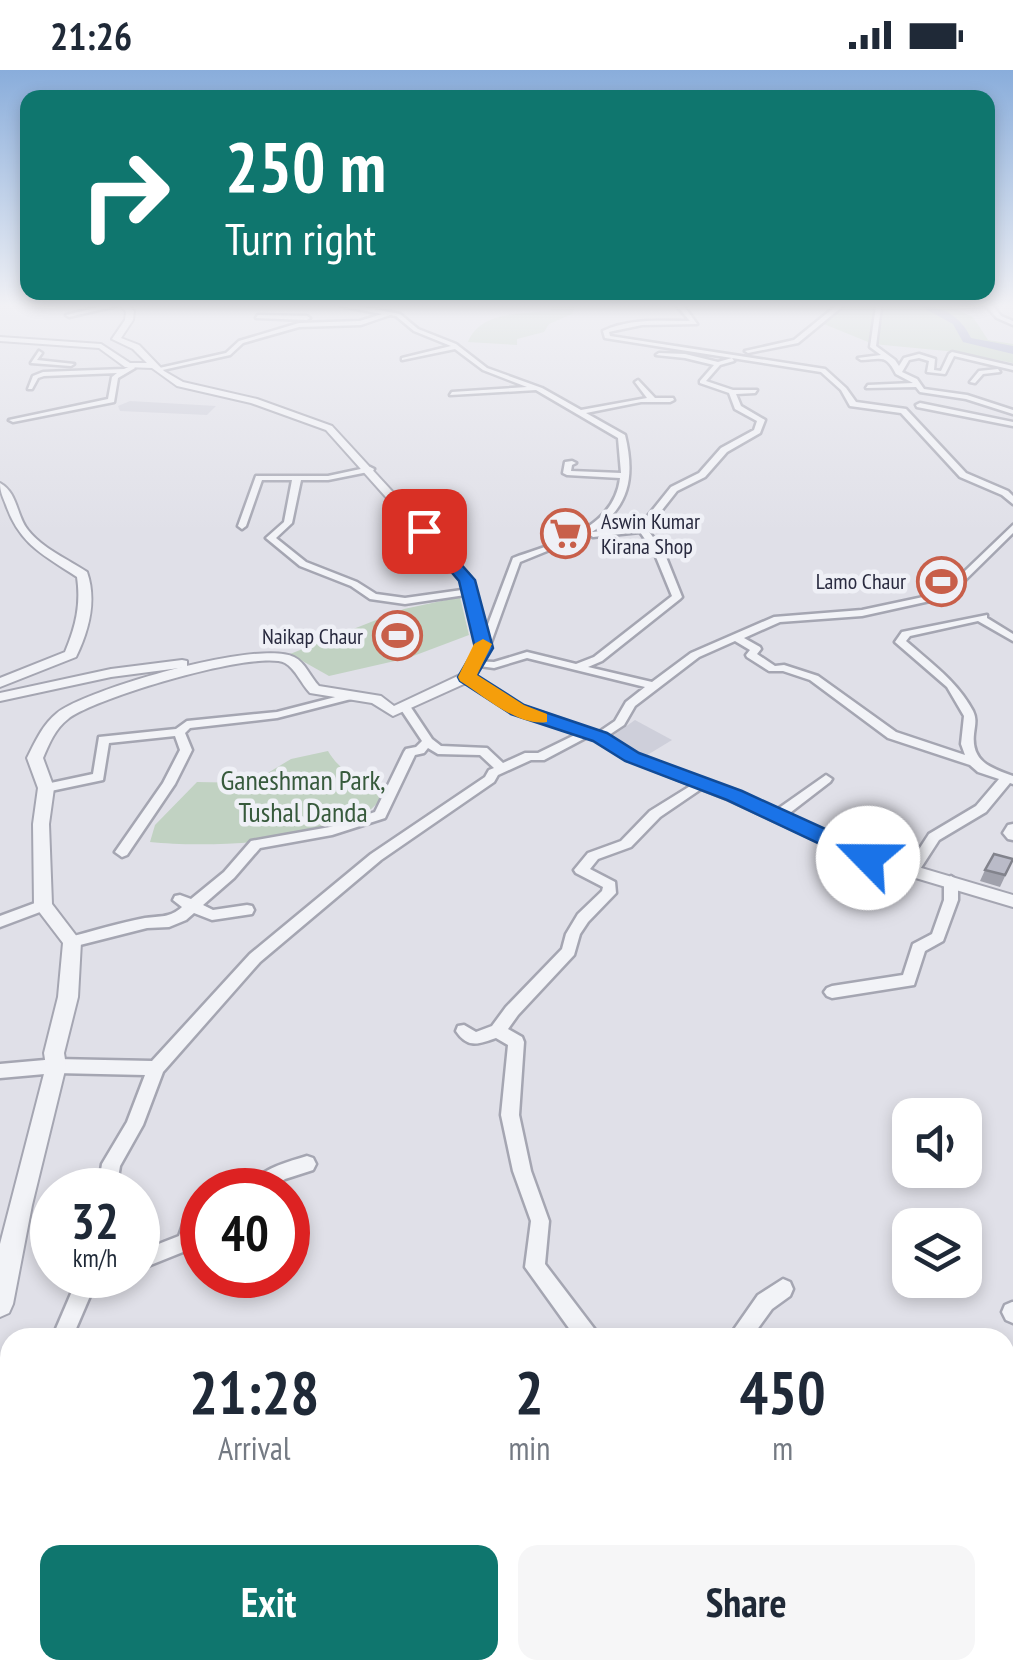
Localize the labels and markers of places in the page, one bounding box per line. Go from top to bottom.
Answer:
pin [382,489,467,574]
place label: Aswin Kumar Kirana Shop [601,507,700,560]
supermarket icon: Aswin Kumar Kirana Shop [540,508,592,560]
sports icon: Lamo Chaur [915,555,967,607]
place label: Lamo Chaur [816,567,906,595]
sports icon: Naikap Chaur [372,610,424,662]
place label: Naikap Chaur [262,622,363,650]

